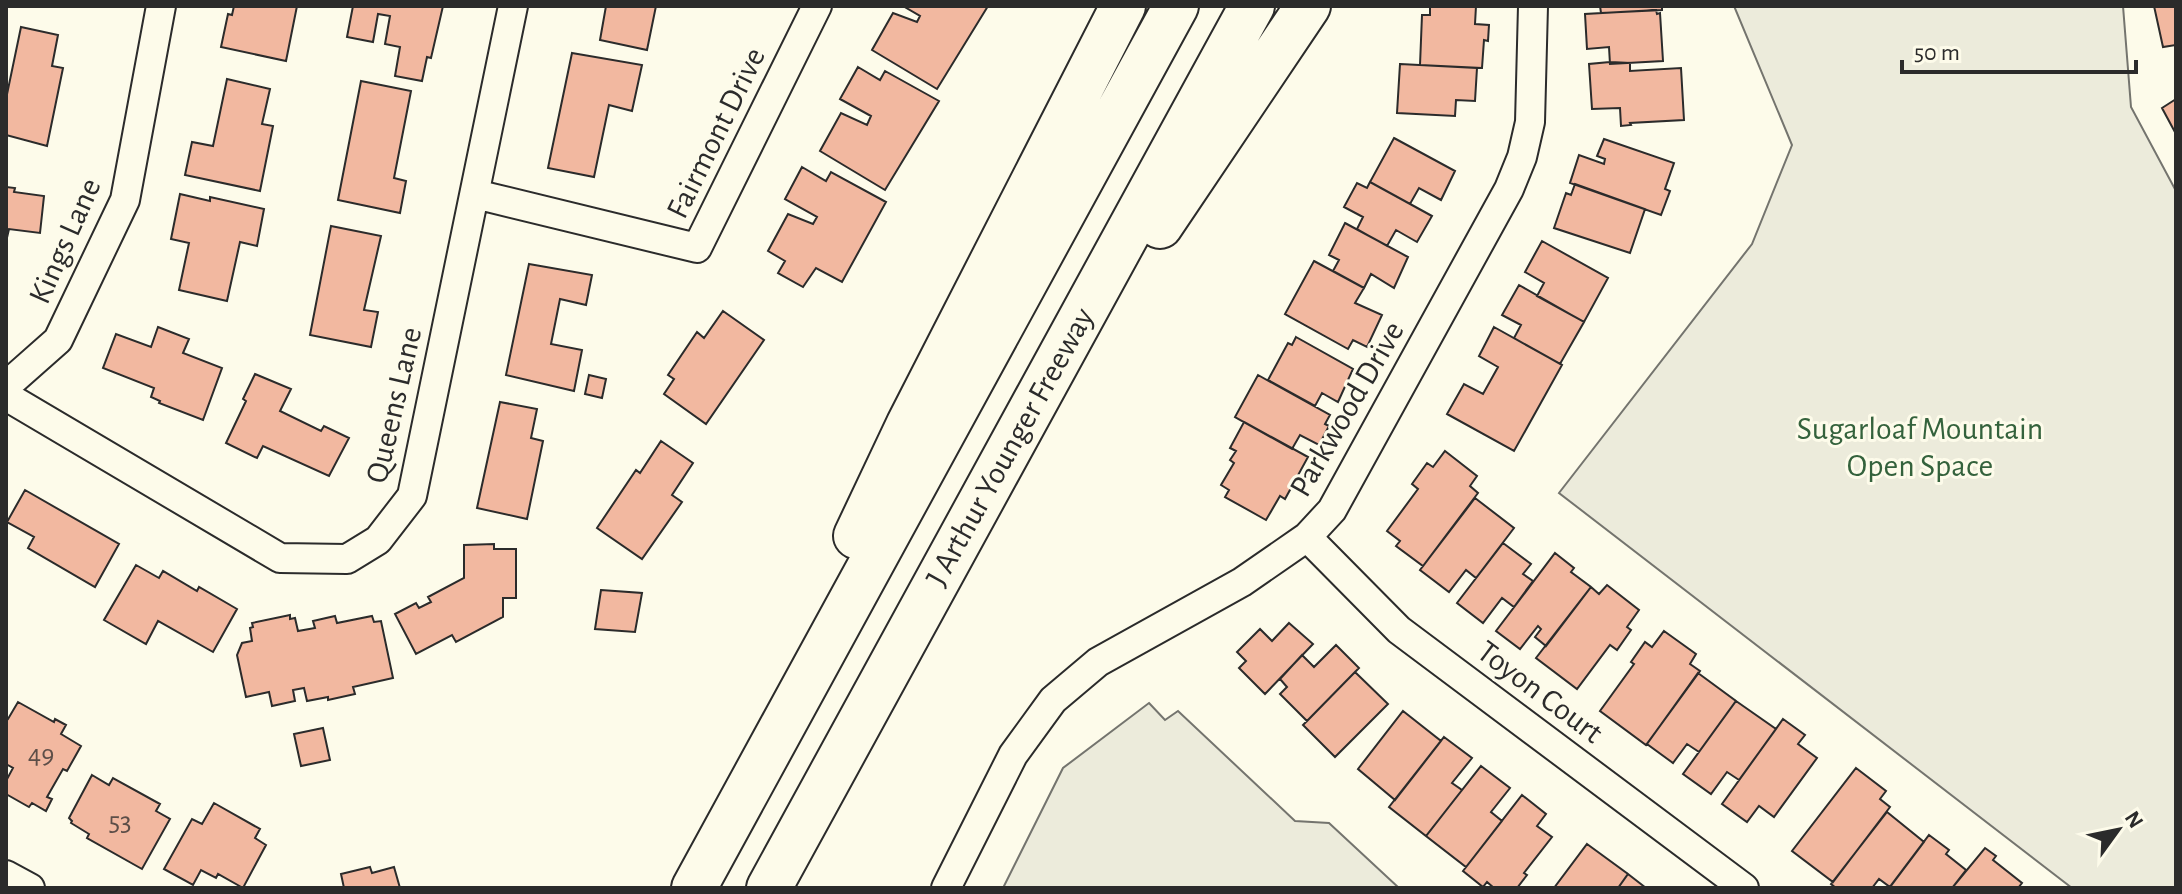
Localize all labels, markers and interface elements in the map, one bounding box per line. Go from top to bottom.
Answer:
scale bar [1902,24,2136,74]
text: 50 m [1914,41,1960,65]
street label: Fairmont Drive [661,43,771,223]
street label: Kings Lane [23,174,107,308]
street label: J Arthur Younger Freeway [920,302,1100,592]
street label: Parkwood Drive [1284,316,1410,502]
street label: Queens Lane [361,324,427,486]
park label: Sugarloaf Mountain Open Space [1797,413,2043,482]
street label: Toyon Court [1471,635,1609,749]
house number: 49 [28,741,54,769]
north arrow [2078,790,2158,870]
text: N [2121,807,2147,832]
house number: 53 [108,808,132,836]

